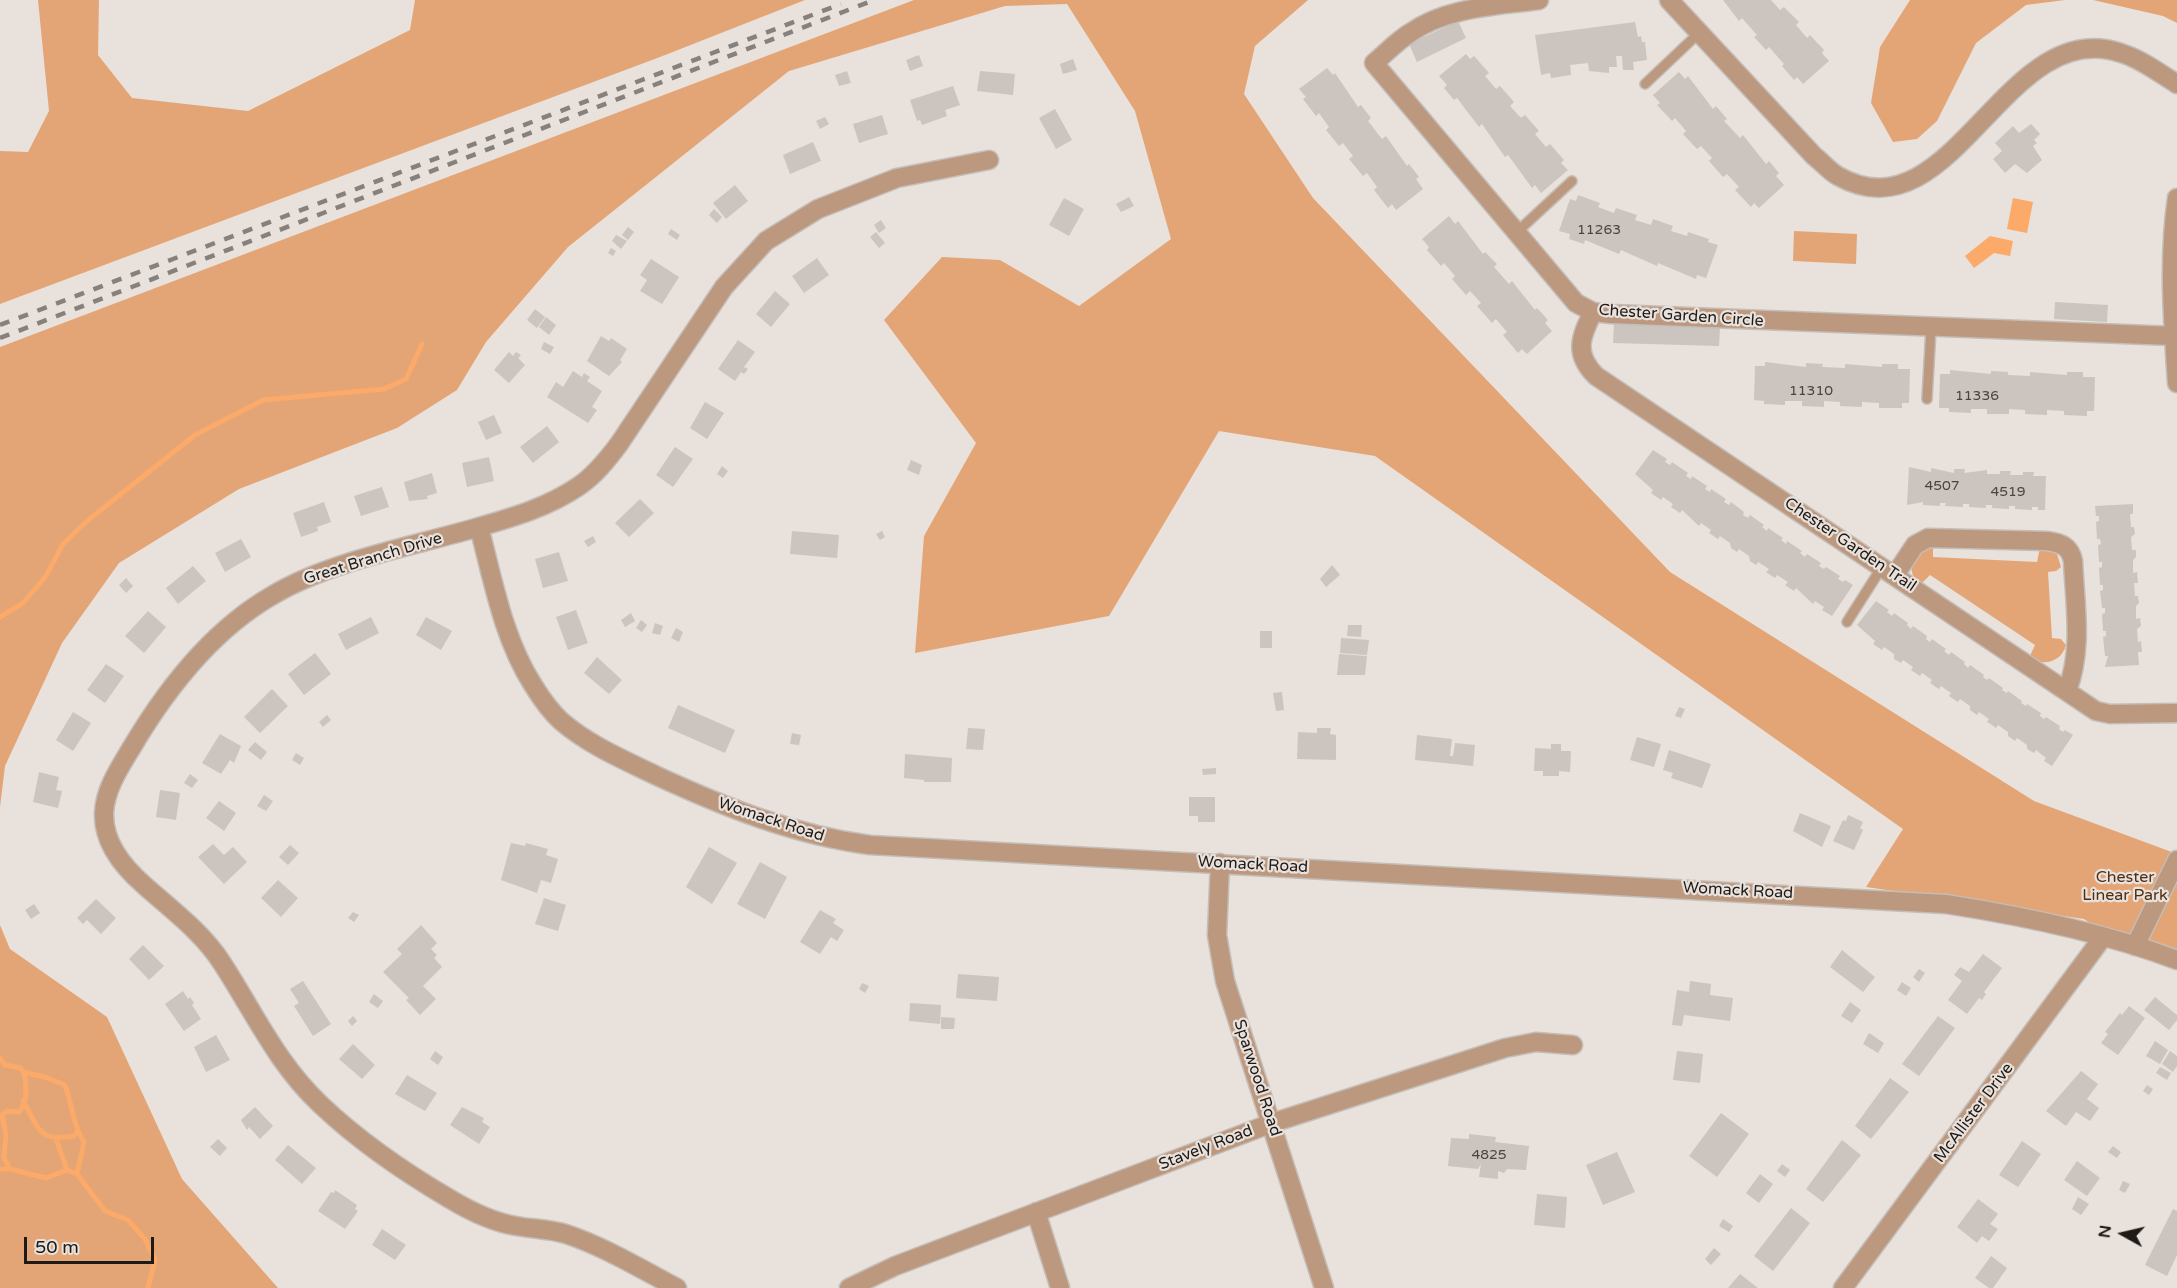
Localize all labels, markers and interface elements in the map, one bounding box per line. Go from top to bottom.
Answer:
house number: 11263 [1577,222,1621,238]
street label: Chester Garden Circle [1598,301,1764,331]
house number: 11310 [1789,383,1833,399]
house number: 11336 [1955,388,1999,404]
house number: 4507 [1924,478,1960,494]
house number: 4519 [1990,484,2026,500]
street label: Chester Garden Trail [1780,494,1920,596]
street label: Great Branch Drive [301,529,445,589]
street label: Womack Road [715,794,827,846]
street label: Womack Road [1197,853,1309,877]
park label: Chester Linear Park [2082,868,2168,906]
street label: Womack Road [1682,879,1794,903]
street label: Sparwood Road [1229,1017,1285,1139]
street label: McAllister Drive [1930,1059,2018,1167]
street label: Stavely Road [1156,1121,1256,1175]
house number: 4825 [1471,1147,1507,1163]
north arrow [2093,1204,2153,1264]
text: N [2094,1224,2116,1239]
scale bar [27,1225,158,1263]
text: 50 m [35,1236,79,1258]

